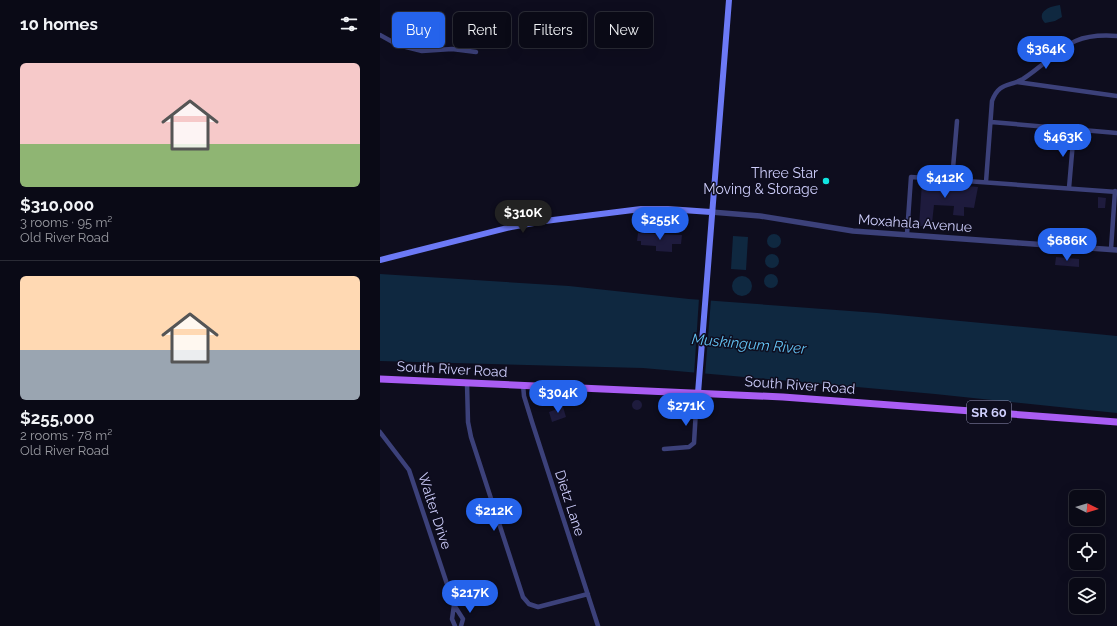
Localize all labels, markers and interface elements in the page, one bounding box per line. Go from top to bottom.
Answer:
chip: Buy [392,12,445,48]
chip: Rent [453,12,511,48]
chip: Filters [519,12,587,48]
chip: New [595,12,653,48]
icon: filters [338,13,360,35]
text: 10 homes [20,14,98,34]
pin: $364K [1018,36,1074,70]
text: $364K [1026,41,1066,56]
icon: home [154,89,226,161]
pin: $463K [1035,124,1091,158]
text: $463K [1043,129,1083,144]
place label: Three Star Moving & Storage [703,165,818,197]
pin: $412K [917,165,973,199]
text: $412K [926,170,964,185]
marker: Three Star Moving & Storage [821,176,831,186]
text: $310,000 [20,195,94,215]
pin: $310K [495,200,551,234]
text: $310K [504,205,542,220]
pin: $255K [632,207,688,241]
street label: Moxahala Avenue [857,211,973,235]
text: $255K [641,212,679,227]
text: 3 rooms · 95 m² [20,215,112,230]
pin: $686K [1039,228,1095,262]
text: Old River Road [20,230,109,245]
text: $686K [1047,233,1087,248]
icon: home [154,302,226,374]
water label: Muskingum River [691,330,808,358]
street label: South River Road [396,358,508,380]
street label: South River Road [744,373,856,397]
pin: $304K [530,380,586,414]
text: $304K [538,385,578,400]
pin: $271K [658,393,714,427]
text: $271K [667,398,705,413]
road number: SR 60 [967,401,1011,423]
text: $255,000 [20,408,94,428]
text: 2 rooms · 78 m² [20,428,112,443]
text: Old River Road [20,443,109,458]
street label: Dietz Lane [552,468,588,538]
street label: Walter Drive [415,471,455,551]
north arrow [1069,490,1105,526]
map controls [1069,490,1105,614]
pin: $212K [466,498,522,532]
text: $212K [475,503,513,518]
button: locate [1069,534,1105,570]
button: layers [1069,578,1105,614]
pin: $217K [442,580,498,614]
text: $217K [451,585,489,600]

